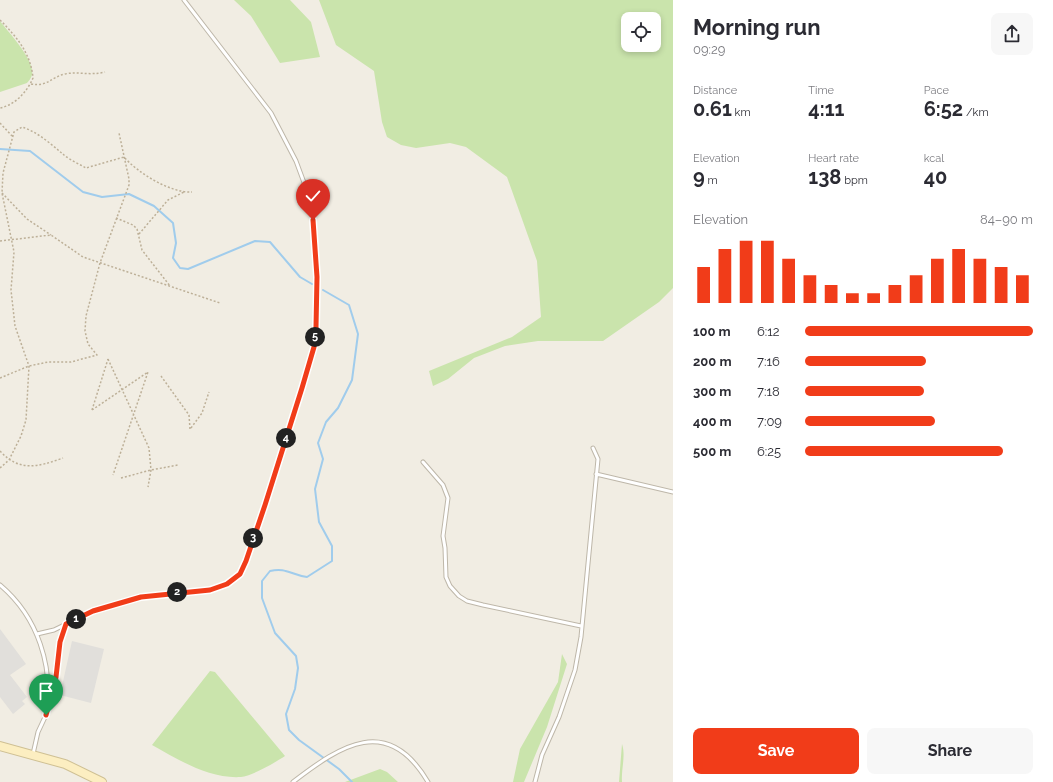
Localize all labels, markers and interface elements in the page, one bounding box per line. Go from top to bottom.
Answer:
map controls [621,12,661,52]
button: locate [621,12,661,52]
button: share [991,13,1033,55]
text: Morning run [693,14,821,40]
text: 09:29 [693,42,725,57]
text: Distance [693,84,737,97]
text: Time [808,84,834,97]
text: Pace [924,84,949,97]
text: 0.61 [693,97,732,121]
text: 4:11 [808,97,844,121]
text: 6:52 [924,97,963,121]
text: km [732,106,751,119]
text: /km [963,106,989,119]
text: Elevation [693,152,740,165]
text: Heart rate [808,152,859,165]
text: kcal [924,152,944,165]
text: 9 [693,165,705,189]
text: 138 [808,165,841,189]
text: 40 [924,165,947,189]
text: m [705,174,718,187]
text: bpm [841,174,868,187]
pin [296,179,330,220]
icon: check [302,185,324,207]
text: Elevation [693,212,748,227]
text: 84–90 m [980,212,1033,227]
text: 100 m [693,324,731,339]
text: 6:12 [757,324,780,339]
pin: 5 [305,327,325,347]
text: 5 [312,330,318,343]
text: 200 m [693,354,732,369]
text: 7:16 [757,354,780,369]
text: 300 m [693,384,731,399]
text: 7:18 [757,384,780,399]
text: 400 m [693,414,732,429]
text: 7:09 [757,414,782,429]
pin: 4 [276,428,296,448]
text: 4 [283,431,289,444]
text: 500 m [693,444,731,459]
text: 6:25 [757,444,781,459]
pin: 3 [243,528,263,548]
text: 3 [250,531,256,544]
pin: 2 [167,582,187,602]
text: 2 [174,585,180,598]
pin: 1 [66,609,86,629]
text: 1 [73,612,79,625]
pin [29,674,63,715]
icon: arrive [35,680,57,702]
button: Save [693,728,859,774]
button: Share [867,728,1033,774]

